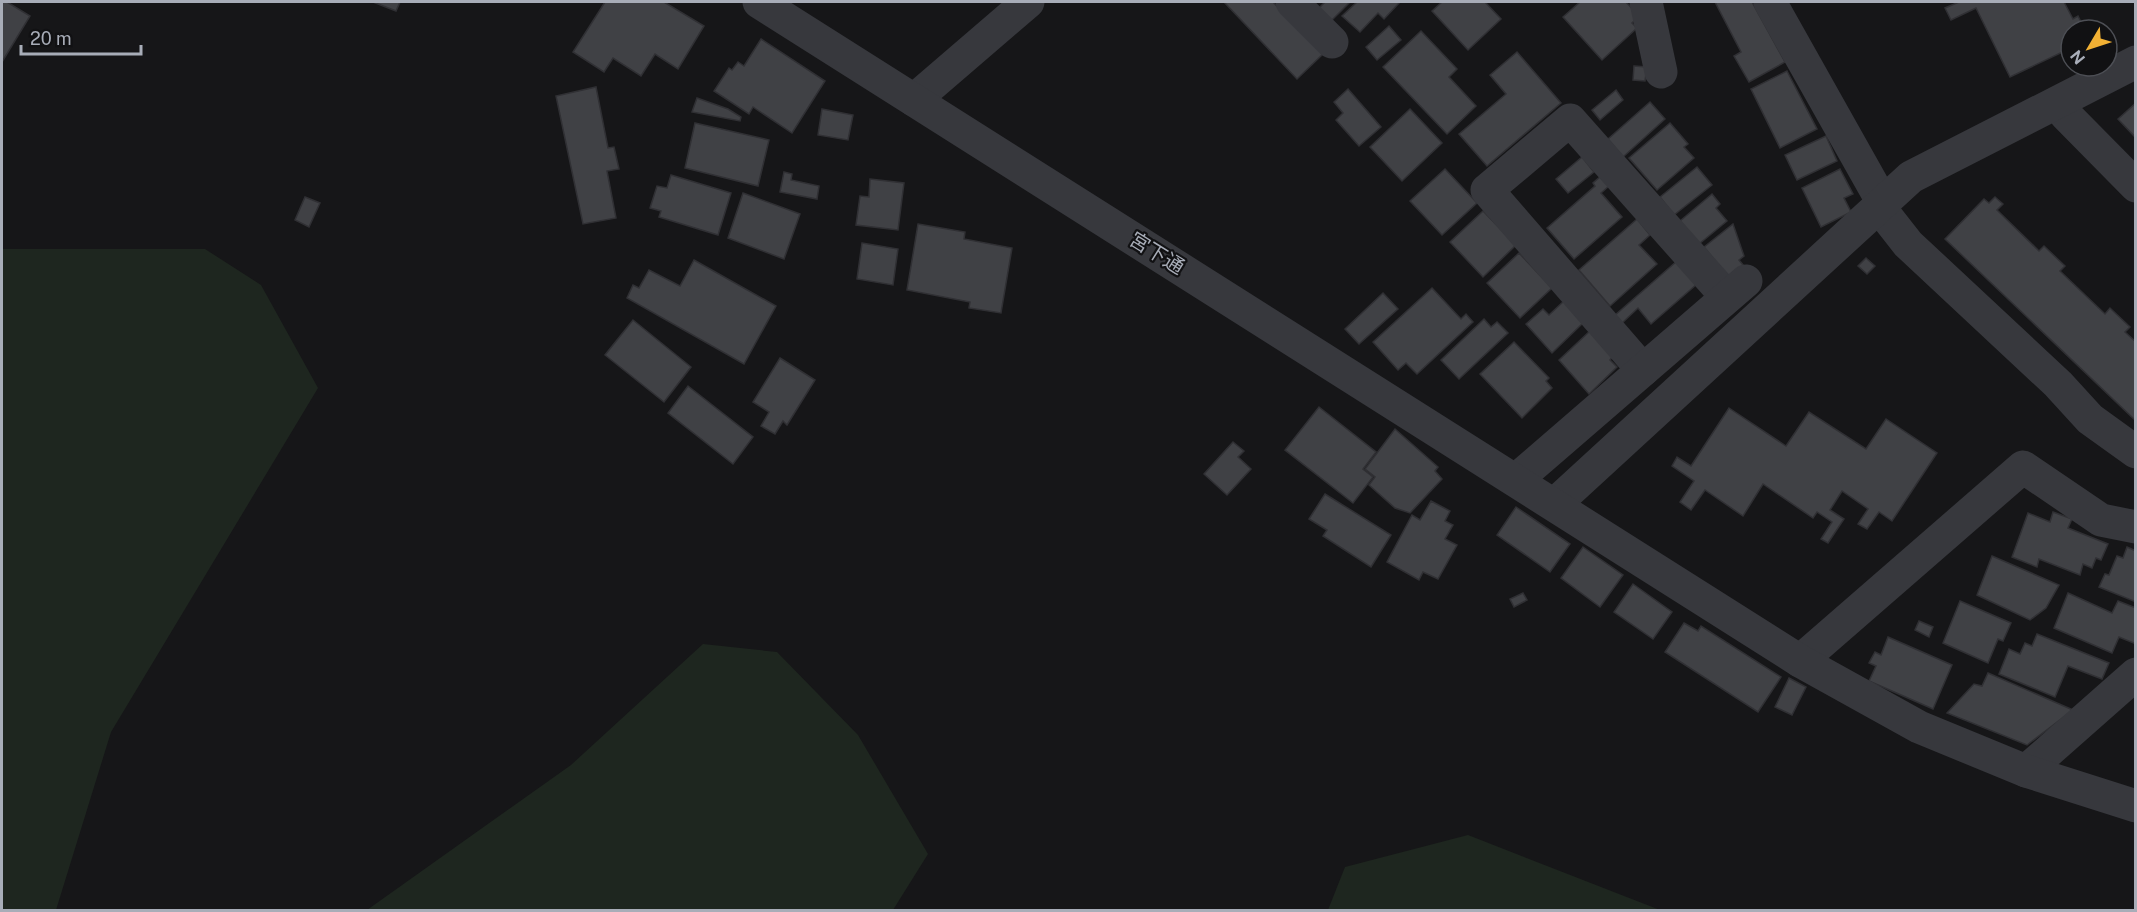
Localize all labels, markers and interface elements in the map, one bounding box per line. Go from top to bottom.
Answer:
scale bar [21,18,141,56]
north arrow [2059,18,2119,78]
text: 20 m [30,28,72,49]
text: N [2066,46,2089,68]
street label: 宮下通 [1125,227,1189,279]

